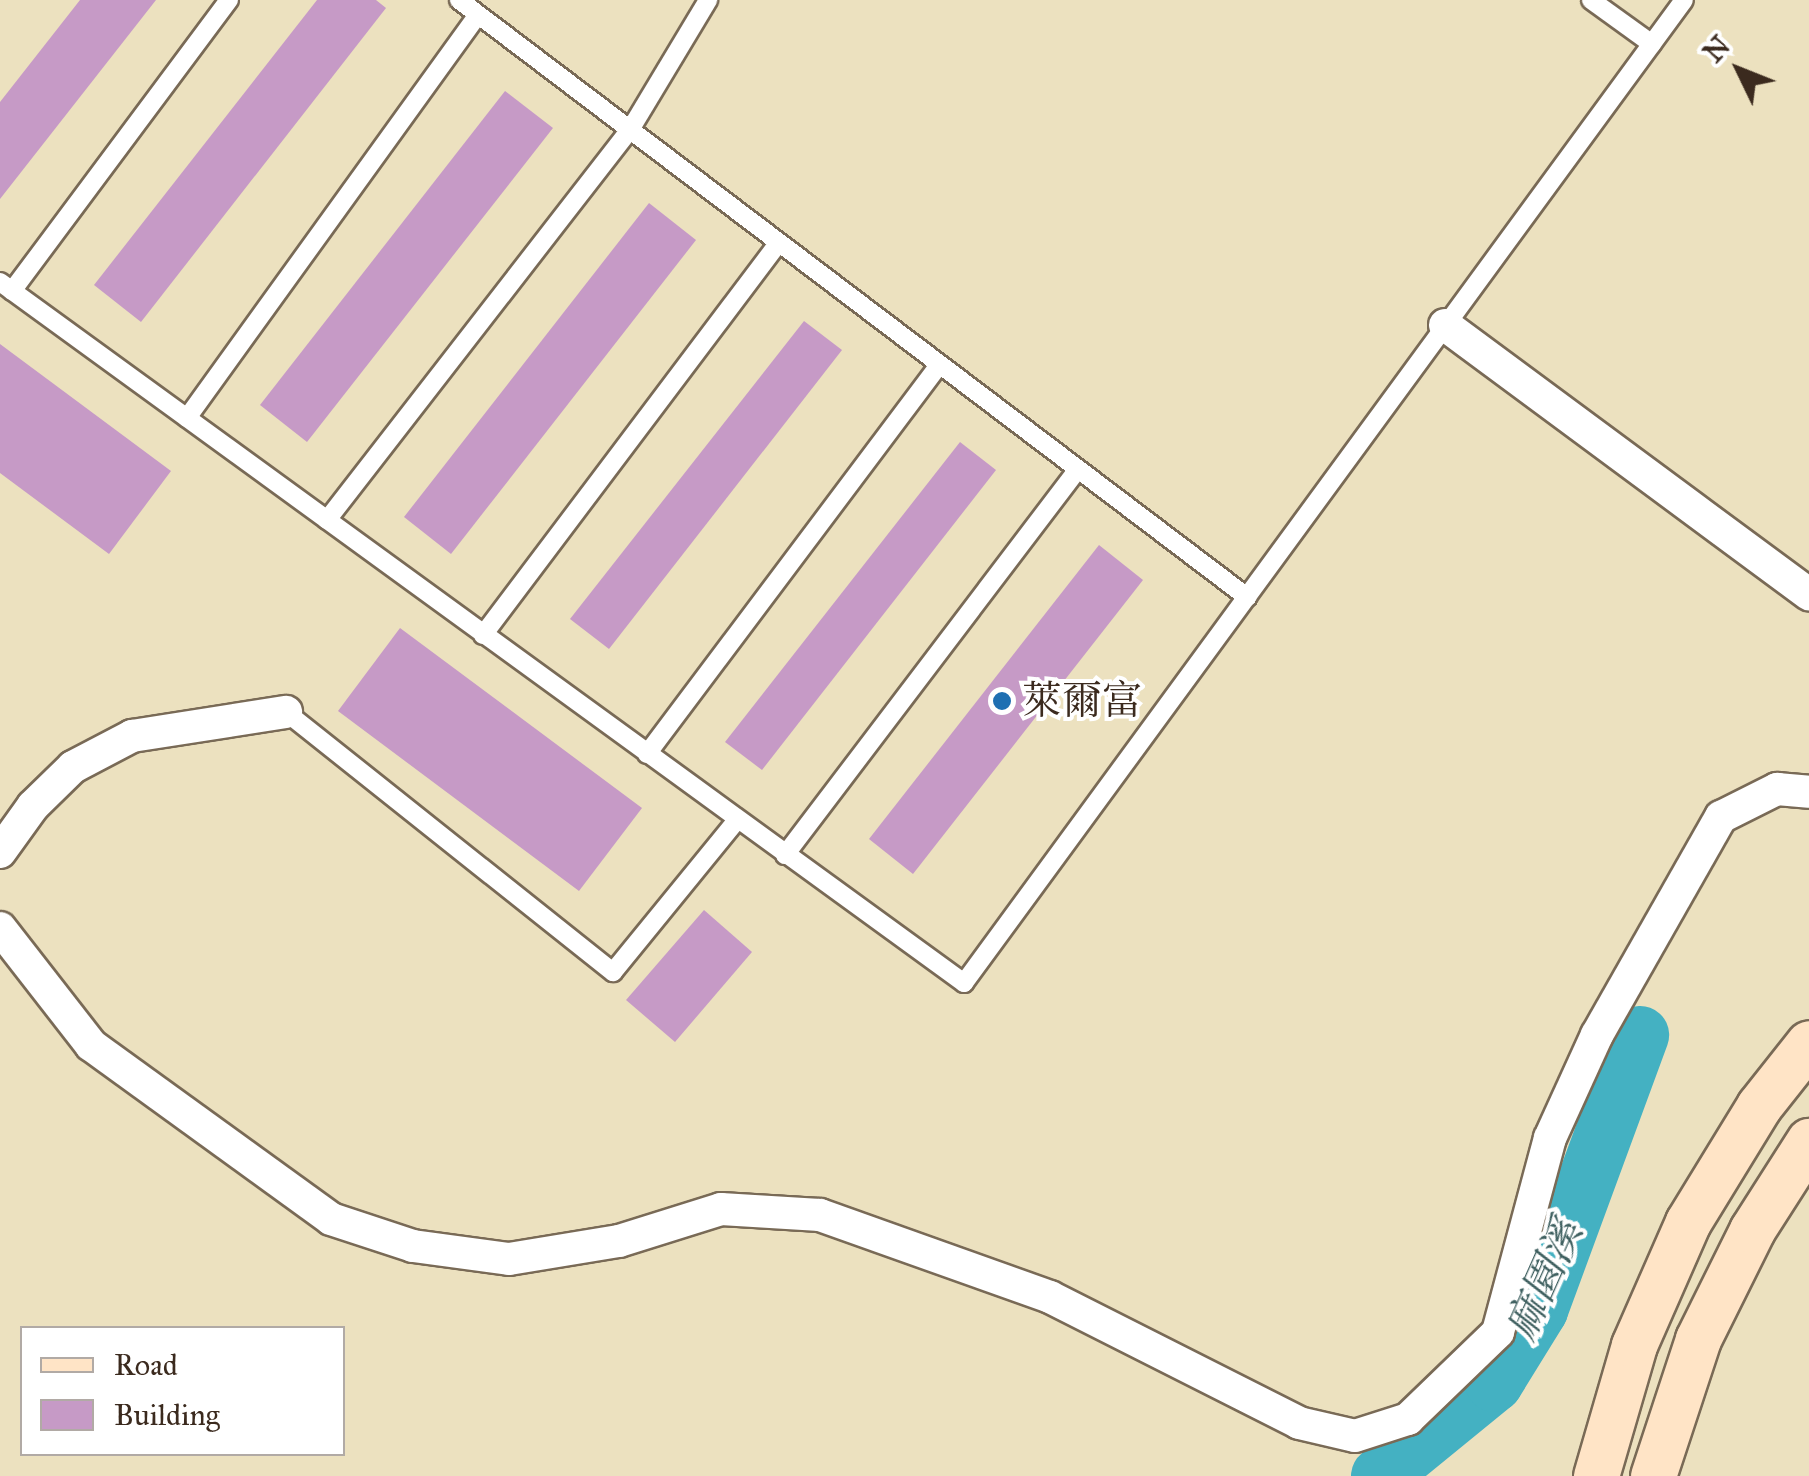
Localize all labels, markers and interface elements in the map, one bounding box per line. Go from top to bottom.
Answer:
north arrow [1689,20,1789,120]
text: N [1696,29,1738,70]
place label: 萊爾富 [1022,677,1142,725]
marker: 萊爾富 [991,690,1013,712]
water label: 麻園溪 [1495,1212,1593,1348]
legend [20,1326,345,1456]
text: Road [114,1347,178,1383]
text: Building [114,1397,220,1433]

